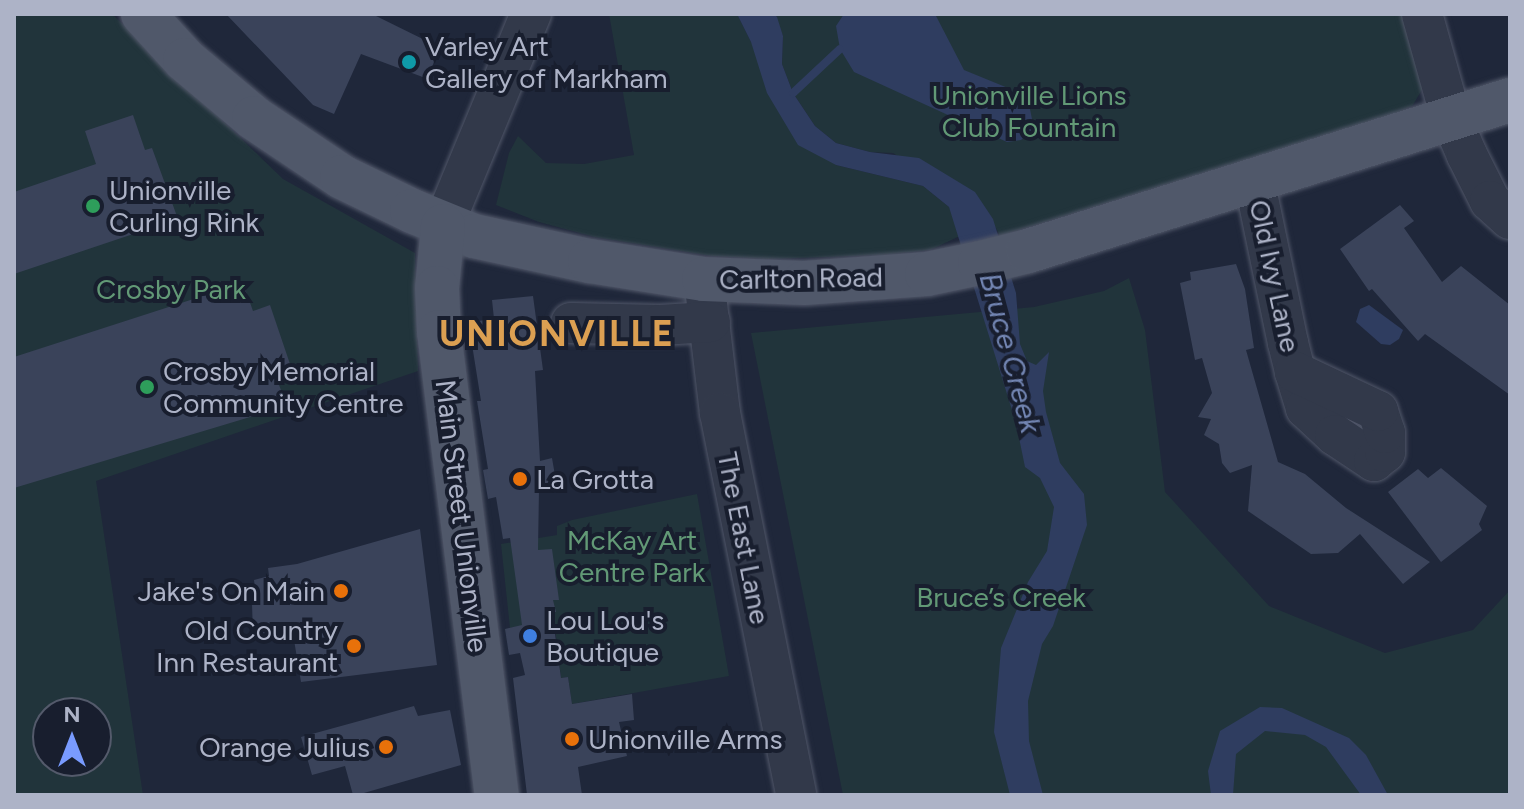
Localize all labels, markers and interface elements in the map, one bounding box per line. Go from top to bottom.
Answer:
place label: Varley Art Gallery of Markham [425,29,668,95]
marker: Varley Art Gallery of Markham [400,53,418,71]
park label: Unionville Lions Club Fountain [931,78,1127,144]
place label: Unionville Curling Rink [109,173,259,239]
marker: Unionville Curling Rink [84,197,102,215]
street label: Old Ivy Lane [1242,197,1308,355]
street label: Carlton Road [719,260,883,296]
water label: Bruce Creek [971,269,1049,437]
park label: Crosby Park [96,272,246,306]
district label: UNIONVILLE [439,312,675,356]
place label: Crosby Memorial Community Centre [163,354,403,420]
marker: Crosby Memorial Community Centre [138,378,156,396]
street label: Main Street Unionville [429,378,495,654]
street label: The East Lane [711,449,777,627]
place label: La Grotta [536,462,654,496]
marker: La Grotta [511,470,529,488]
park label: McKay Art Centre Park [559,523,705,589]
place label: Jake's On Main [138,574,325,608]
park label: Bruce’s Creek [916,580,1086,614]
marker: Jake's On Main [332,582,350,600]
place label: Lou Lou's Boutique [546,603,664,669]
place label: Old Country Inn Restaurant [156,613,338,679]
marker: Lou Lou's Boutique [521,627,539,645]
marker: Old Country Inn Restaurant [345,637,363,655]
north arrow [32,697,112,777]
text: N [63,701,81,728]
place label: Unionville Arms [588,722,782,756]
place label: Orange Julius [199,730,370,764]
marker: Unionville Arms [563,730,581,748]
marker: Orange Julius [377,738,395,756]

